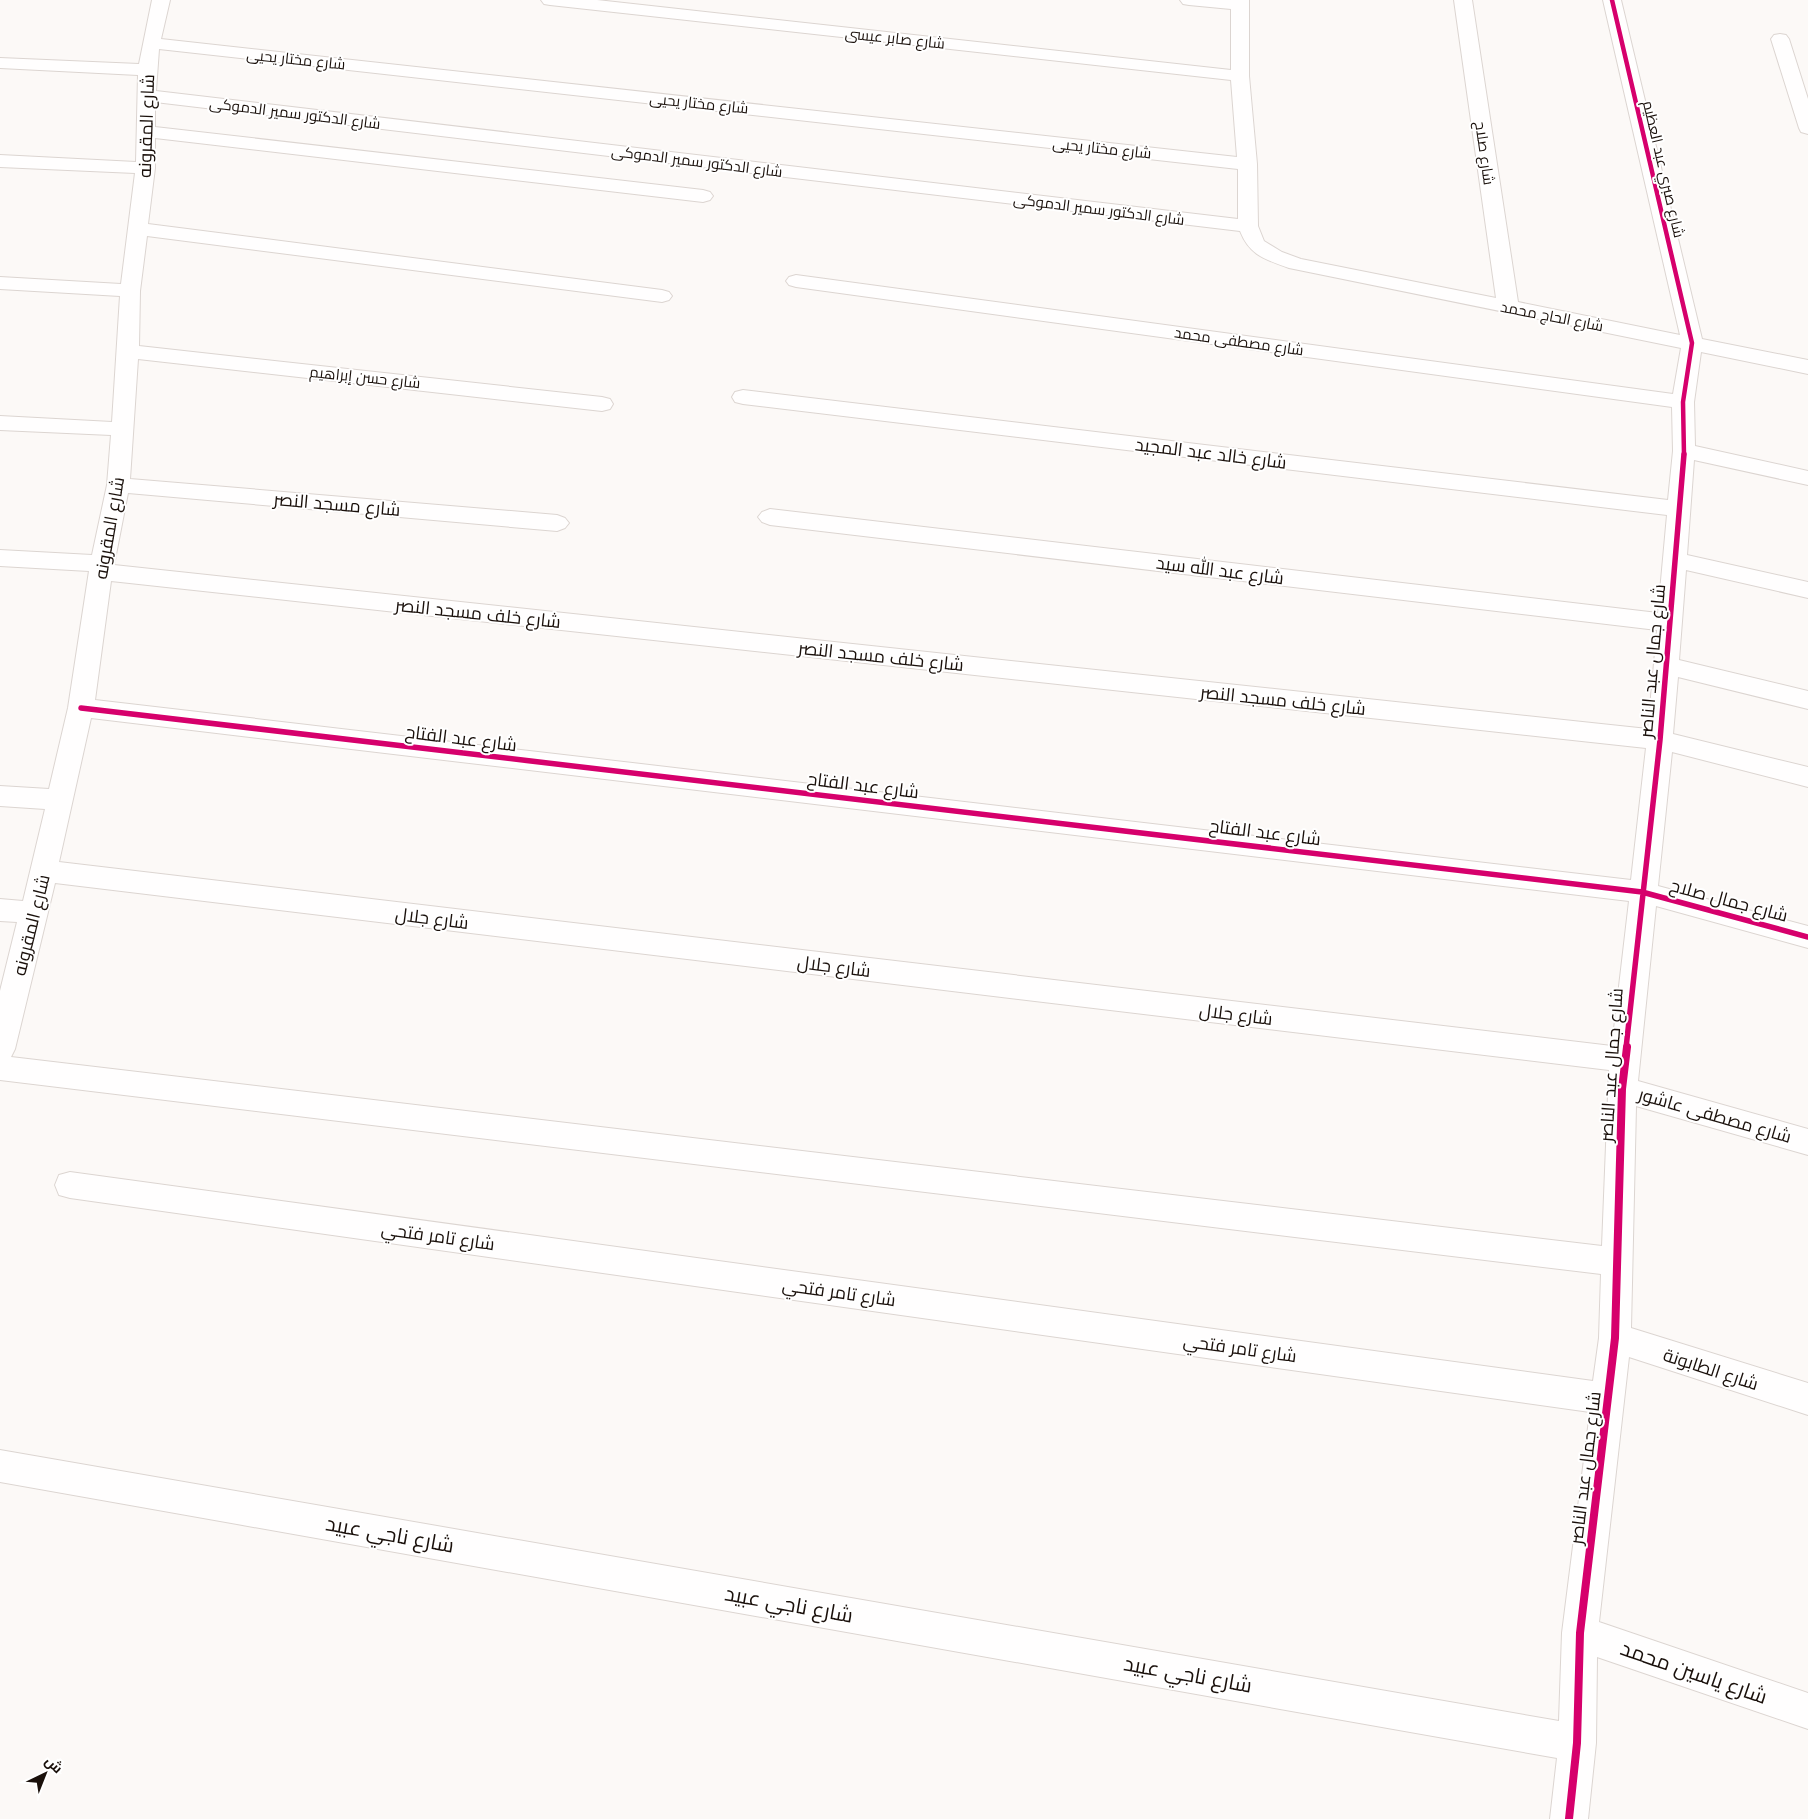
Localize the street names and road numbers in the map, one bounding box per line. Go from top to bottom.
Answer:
street label: شارع صابر عيسى [844,23,946,55]
street label: شارع مختار يحيى [245,44,346,76]
street label: شارع المقرونه [133,74,160,178]
street label: شارع مختار يحيى [648,88,749,120]
street label: شارع الدكتور سمير الدموكى [208,93,382,135]
street label: شارع صبري عبد العظيم [1636,99,1689,240]
street label: شارع صلاح [1469,120,1499,186]
street label: شارع مختار يحيى [1051,133,1152,165]
street label: شارع الدكتور سمير الدموكى [610,141,784,183]
street label: شارع الدكتور سمير الدموكى [1012,189,1186,231]
street label: شارع الحاج محمد [1499,297,1605,337]
street label: شارع مصطفى محمد [1173,323,1305,361]
street label: شارع حسن إبراهيم [308,362,421,394]
street label: شارع خالد عبد المجيد [1134,432,1288,475]
street label: شارع المقرونه [89,475,130,581]
street label: شارع مسجد النصر [272,487,401,522]
street label: شارع عبد الله سيد [1155,551,1285,590]
street label: شارع جمال عبد الناصر [1634,583,1671,740]
street label: شارع خلف مسجد النصر [393,593,562,634]
street label: شارع خلف مسجد النصر [796,636,965,677]
street label: شارع خلف مسجد النصر [1198,680,1367,721]
street label: شارع عبد الفتاح [404,720,518,757]
street label: شارع عبد الفتاح [806,767,920,804]
street label: شارع عبد الفتاح [1208,814,1322,851]
street label: شارع المقرونه [7,872,56,978]
street label: شارع جمال صلاح [1667,873,1791,928]
street label: شارع جلال [394,902,470,935]
street label: شارع جلال [796,950,872,983]
street label: شارع جمال عبد الناصر [1594,987,1629,1144]
street label: شارع جلال [1198,998,1274,1031]
street label: شارع مصطفى عاشور [1635,1082,1794,1149]
street label: شارع تامر فتحي [379,1217,496,1258]
street label: شارع تامر فتحي [780,1273,897,1314]
street label: شارع تامر فتحي [1181,1329,1298,1370]
street label: شارع الطابونة [1660,1343,1761,1396]
street label: شارع جمال عبد الناصر [1564,1390,1607,1547]
street label: شارع ناجي عبيد [323,1509,456,1562]
street label: شارع ناجي عبيد [722,1579,855,1632]
street label: شارع ياسين محمد [1617,1634,1771,1711]
street label: شارع ناجي عبيد [1121,1649,1254,1702]

